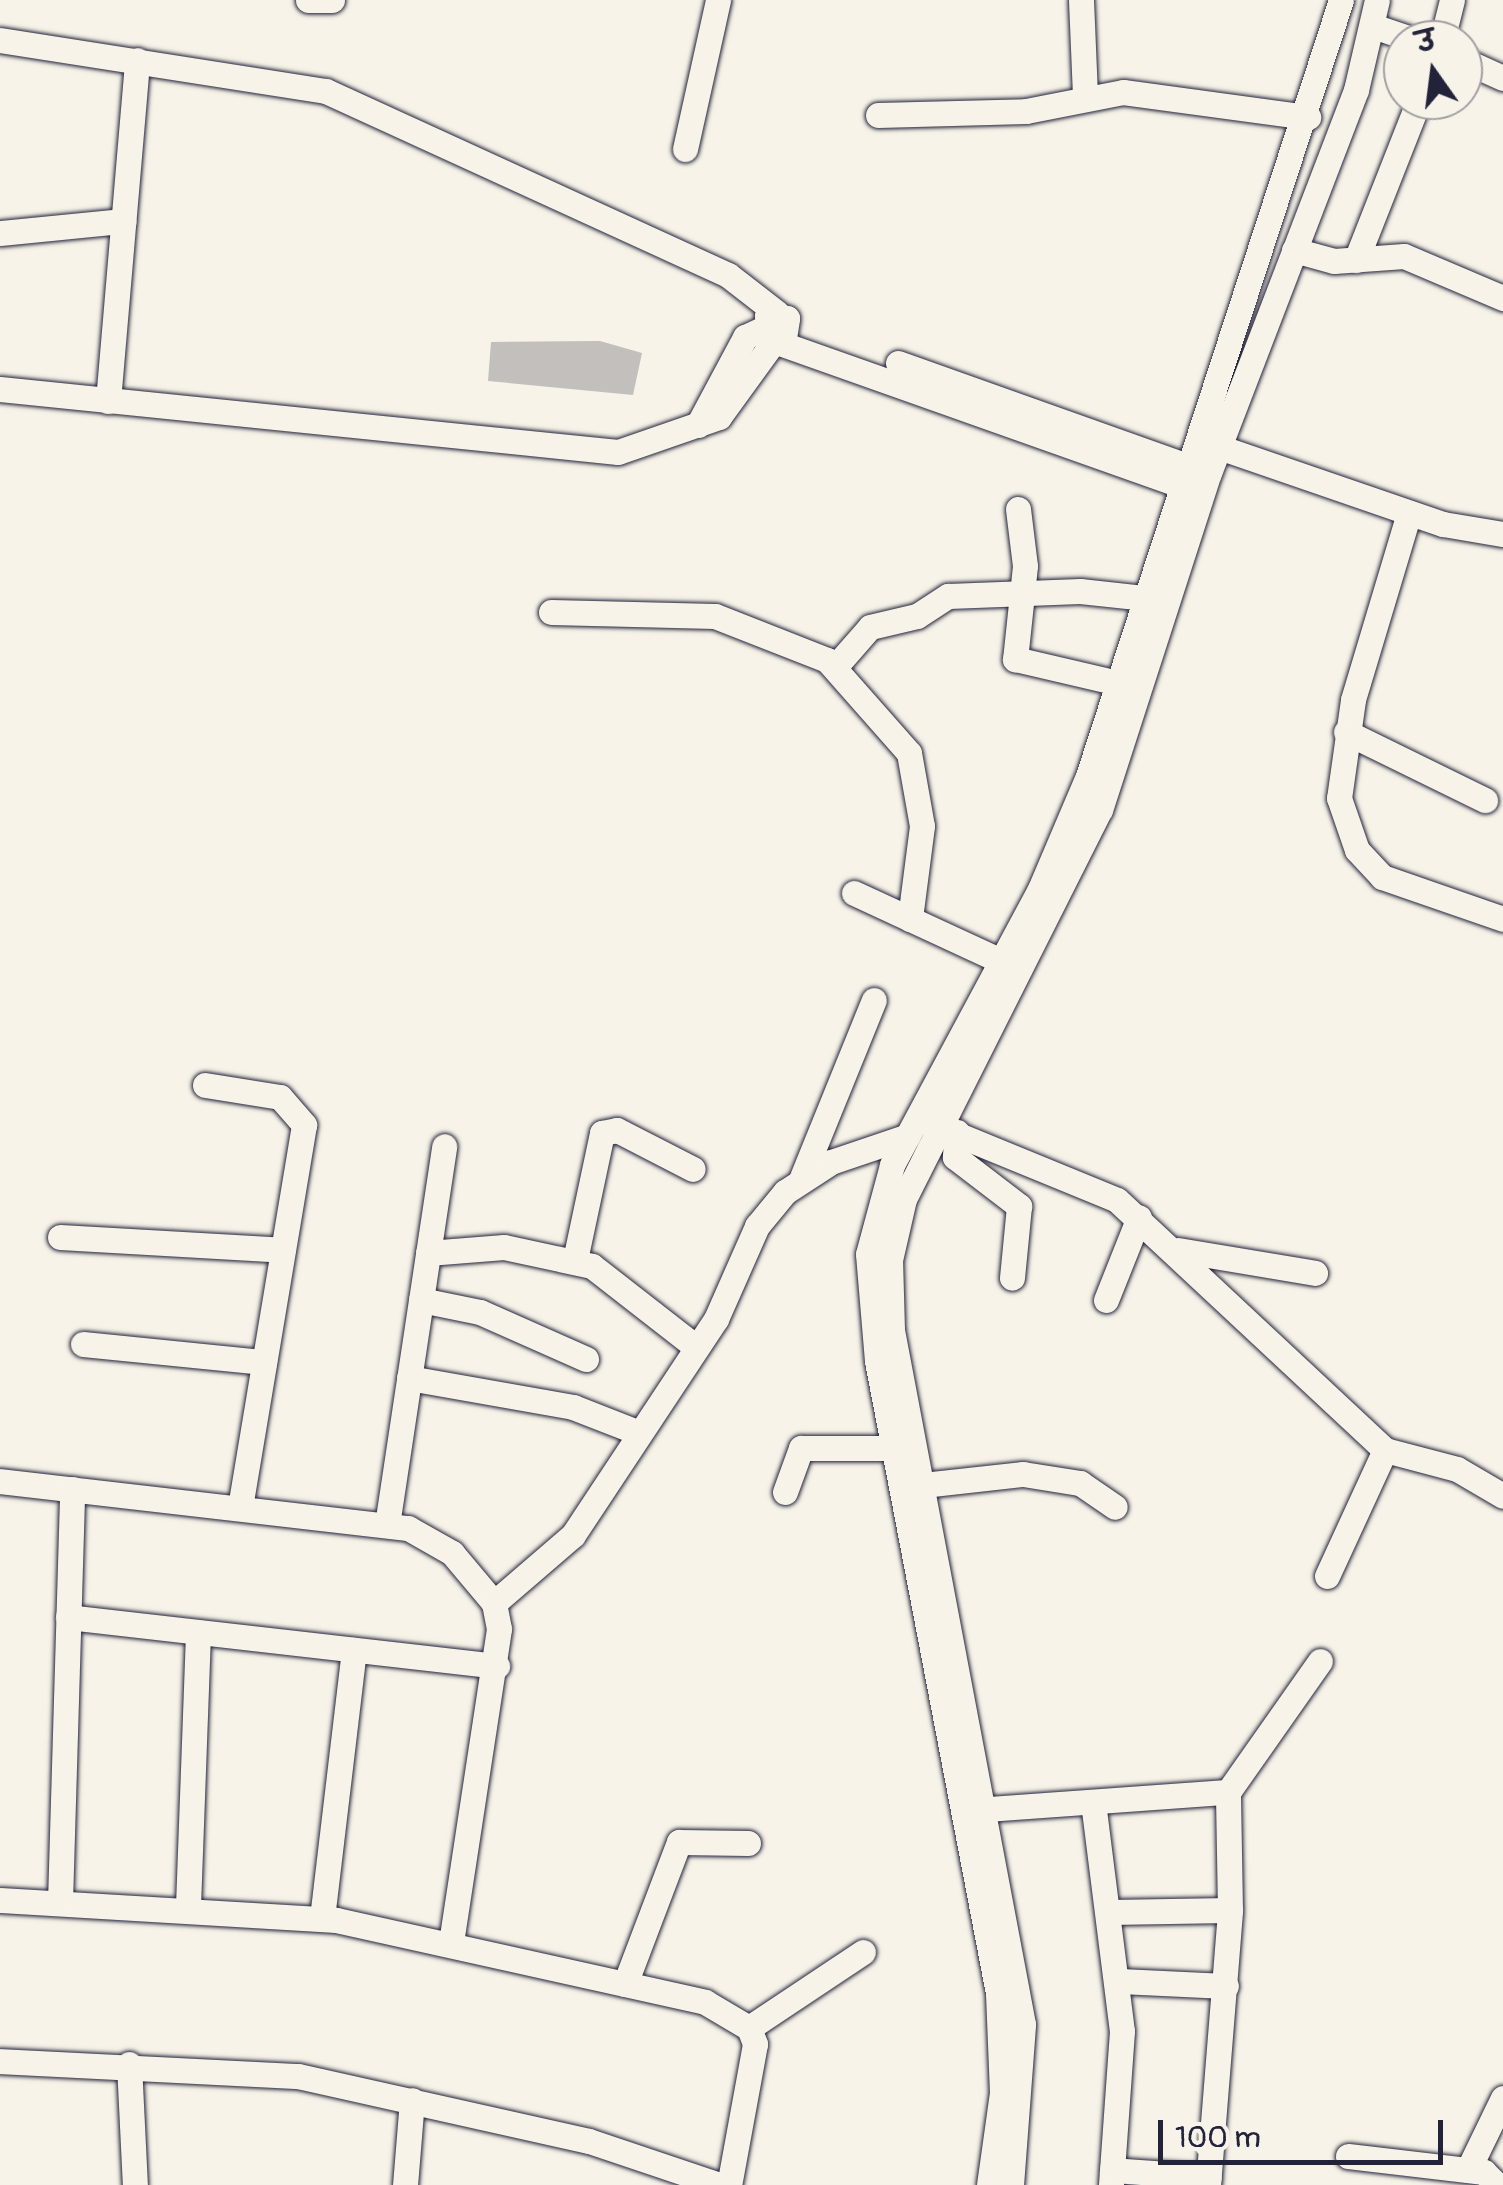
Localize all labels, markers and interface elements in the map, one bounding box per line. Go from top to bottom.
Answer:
north arrow [1383,20,1483,120]
text: उ [1413,23,1439,62]
scale bar [1163,2100,1448,2162]
text: 100 m [1175,2119,1261,2156]

